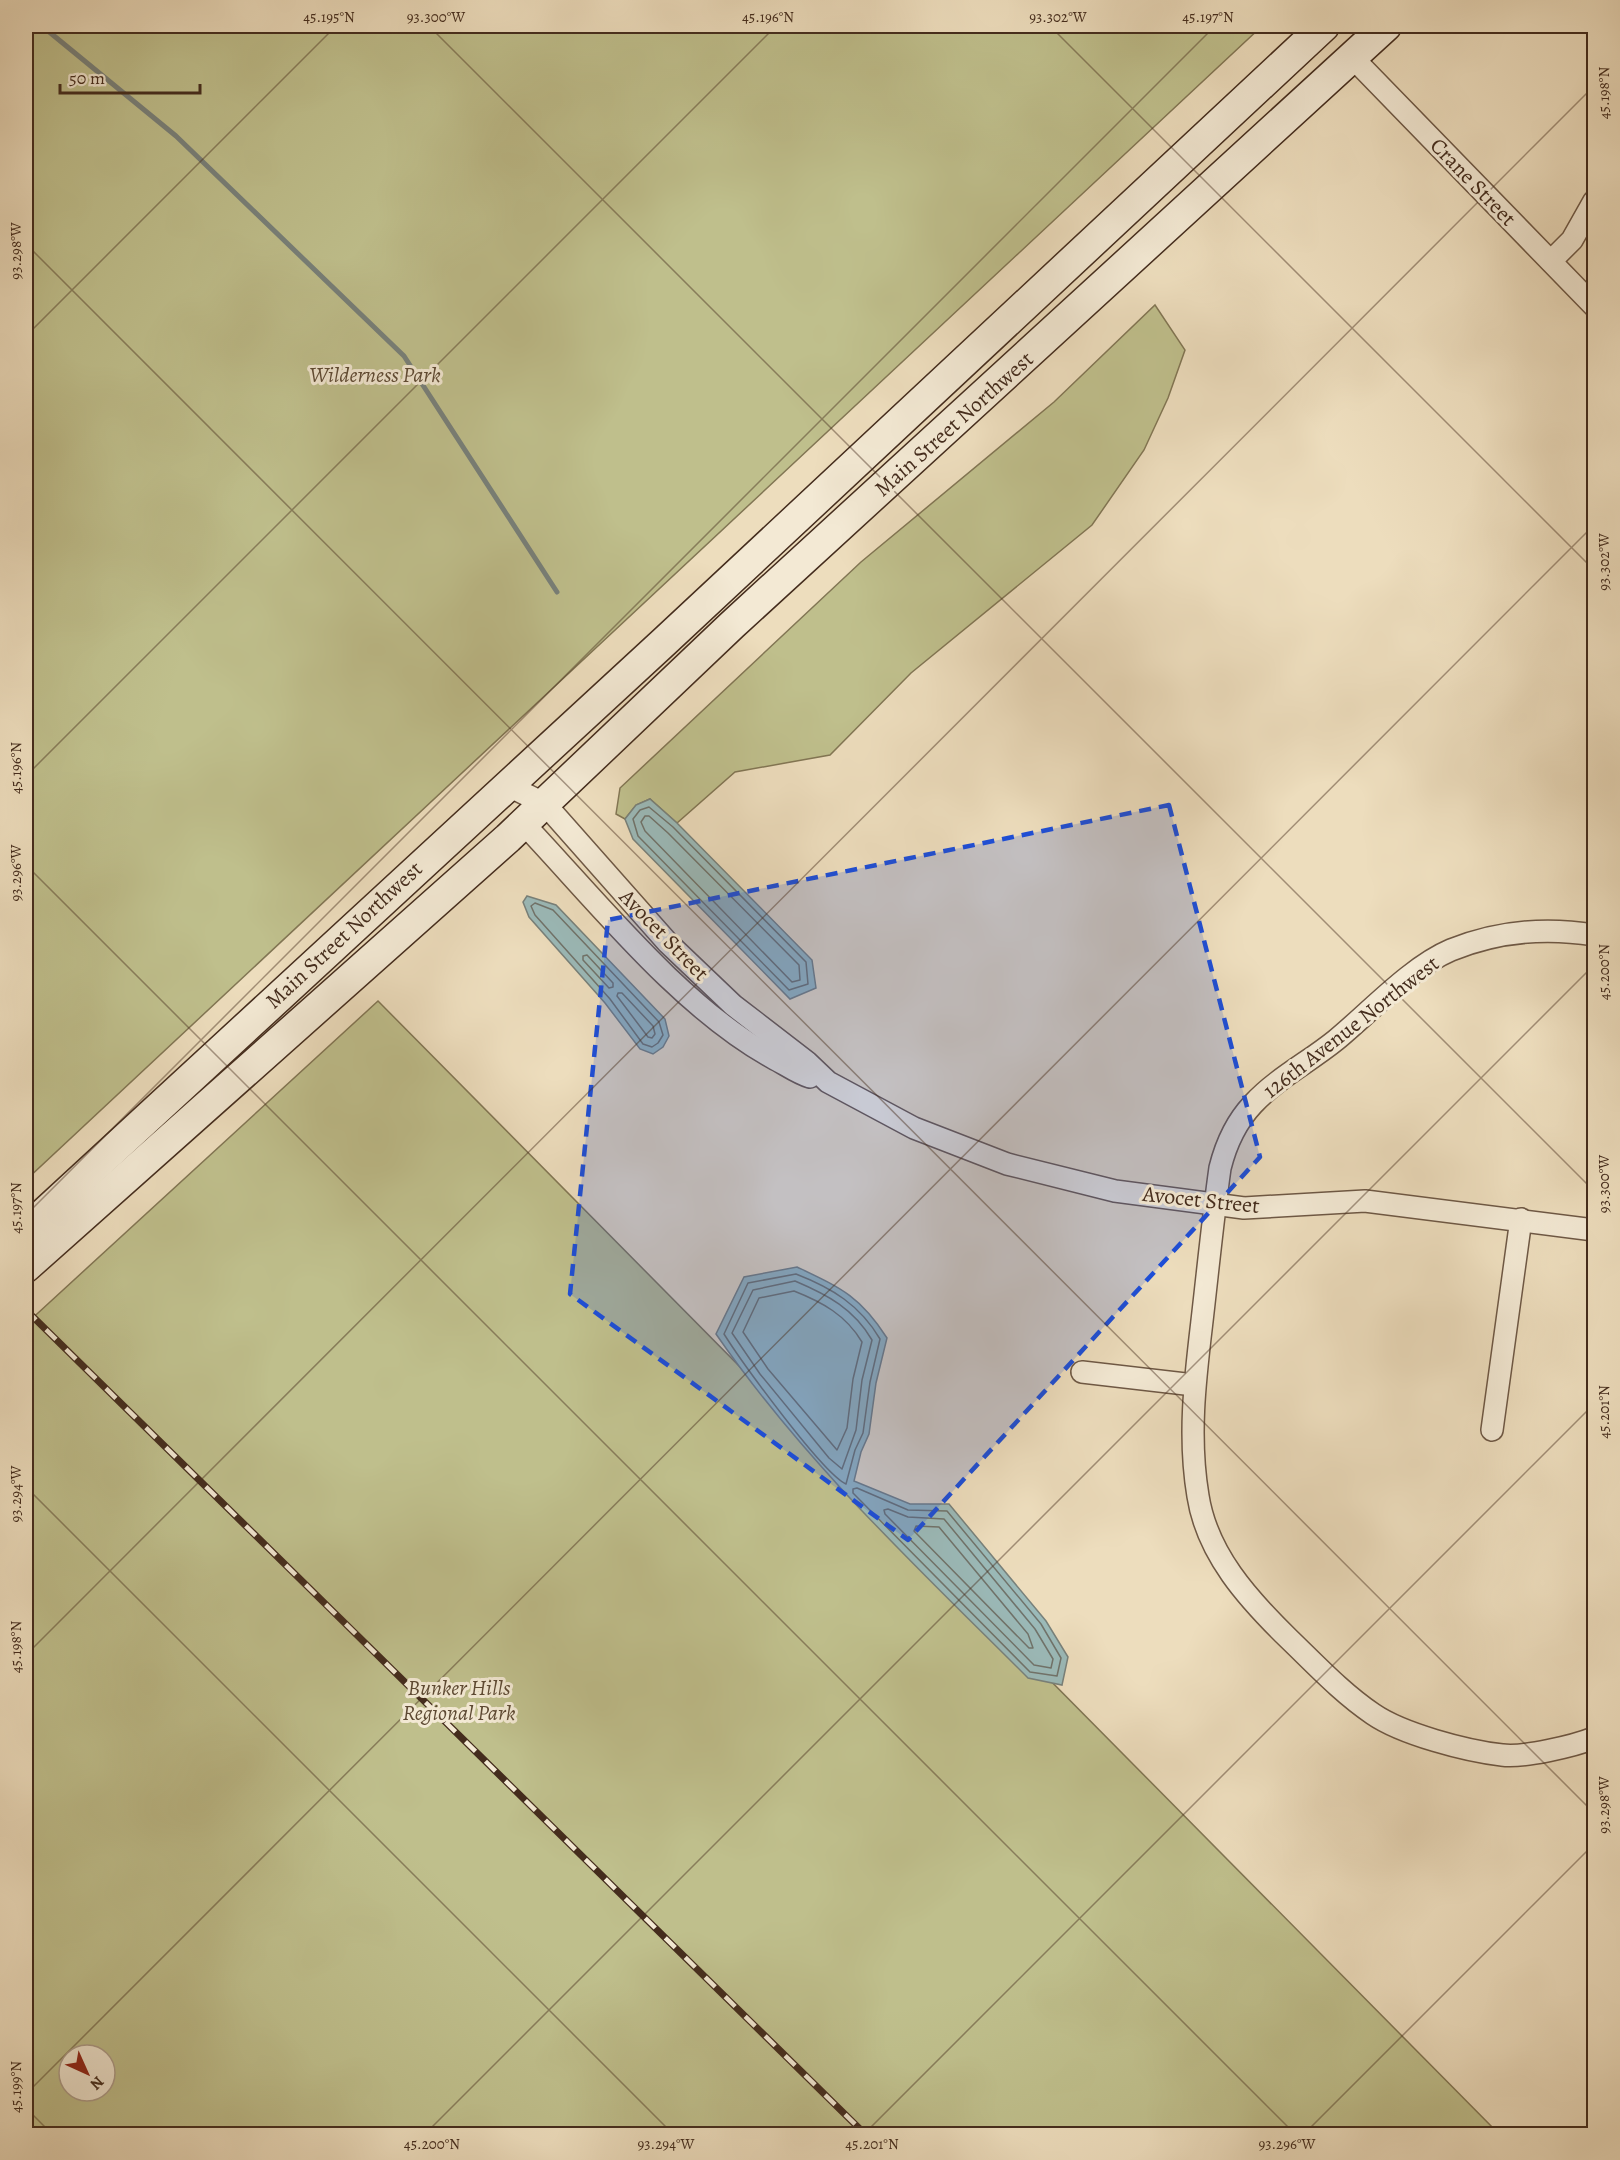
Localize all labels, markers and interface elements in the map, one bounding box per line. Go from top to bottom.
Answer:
text: 45.195°N [303,7,355,27]
text: 93.300°W [407,7,465,27]
text: 45.196°N [742,7,794,27]
text: 93.302°W [1029,7,1087,27]
text: 45.197°N [1182,7,1234,27]
scale bar [60,57,200,95]
text: 50 m [69,66,105,90]
text: 45.198°N [1594,67,1614,119]
street label: Crane Street [1423,131,1523,233]
text: 93.298°W [6,222,26,280]
street label: Main Street Northwest [868,345,1040,503]
park label: Wilderness Park [309,360,441,390]
text: 93.302°W [1594,533,1614,591]
text: 45.196°N [6,742,26,794]
text: 93.296°W [6,844,26,902]
street label: Main Street Northwest [259,854,429,1016]
street label: Avocet Street [612,882,716,988]
text: 45.200°N [1594,944,1614,1000]
street label: 126th Avenue Northwest [1257,949,1445,1105]
text: 93.300°W [1594,1155,1614,1213]
street label: Avocet Street [1140,1179,1261,1221]
text: 45.197°N [6,1182,26,1234]
text: 45.201°N [1594,1385,1614,1439]
text: 93.294°W [6,1466,26,1522]
text: 45.198°N [6,1621,26,1673]
park label: Bunker Hills Regional Park [403,1673,516,1728]
text: 93.298°W [1594,1776,1614,1834]
north arrow [57,2043,117,2103]
text: 45.199°N [6,2061,26,2113]
text: N [85,2071,109,2095]
text: 45.200°N [404,2134,460,2154]
text: 93.294°W [638,2134,694,2154]
text: 45.201°N [845,2134,899,2154]
text: 93.296°W [1258,2134,1316,2154]

